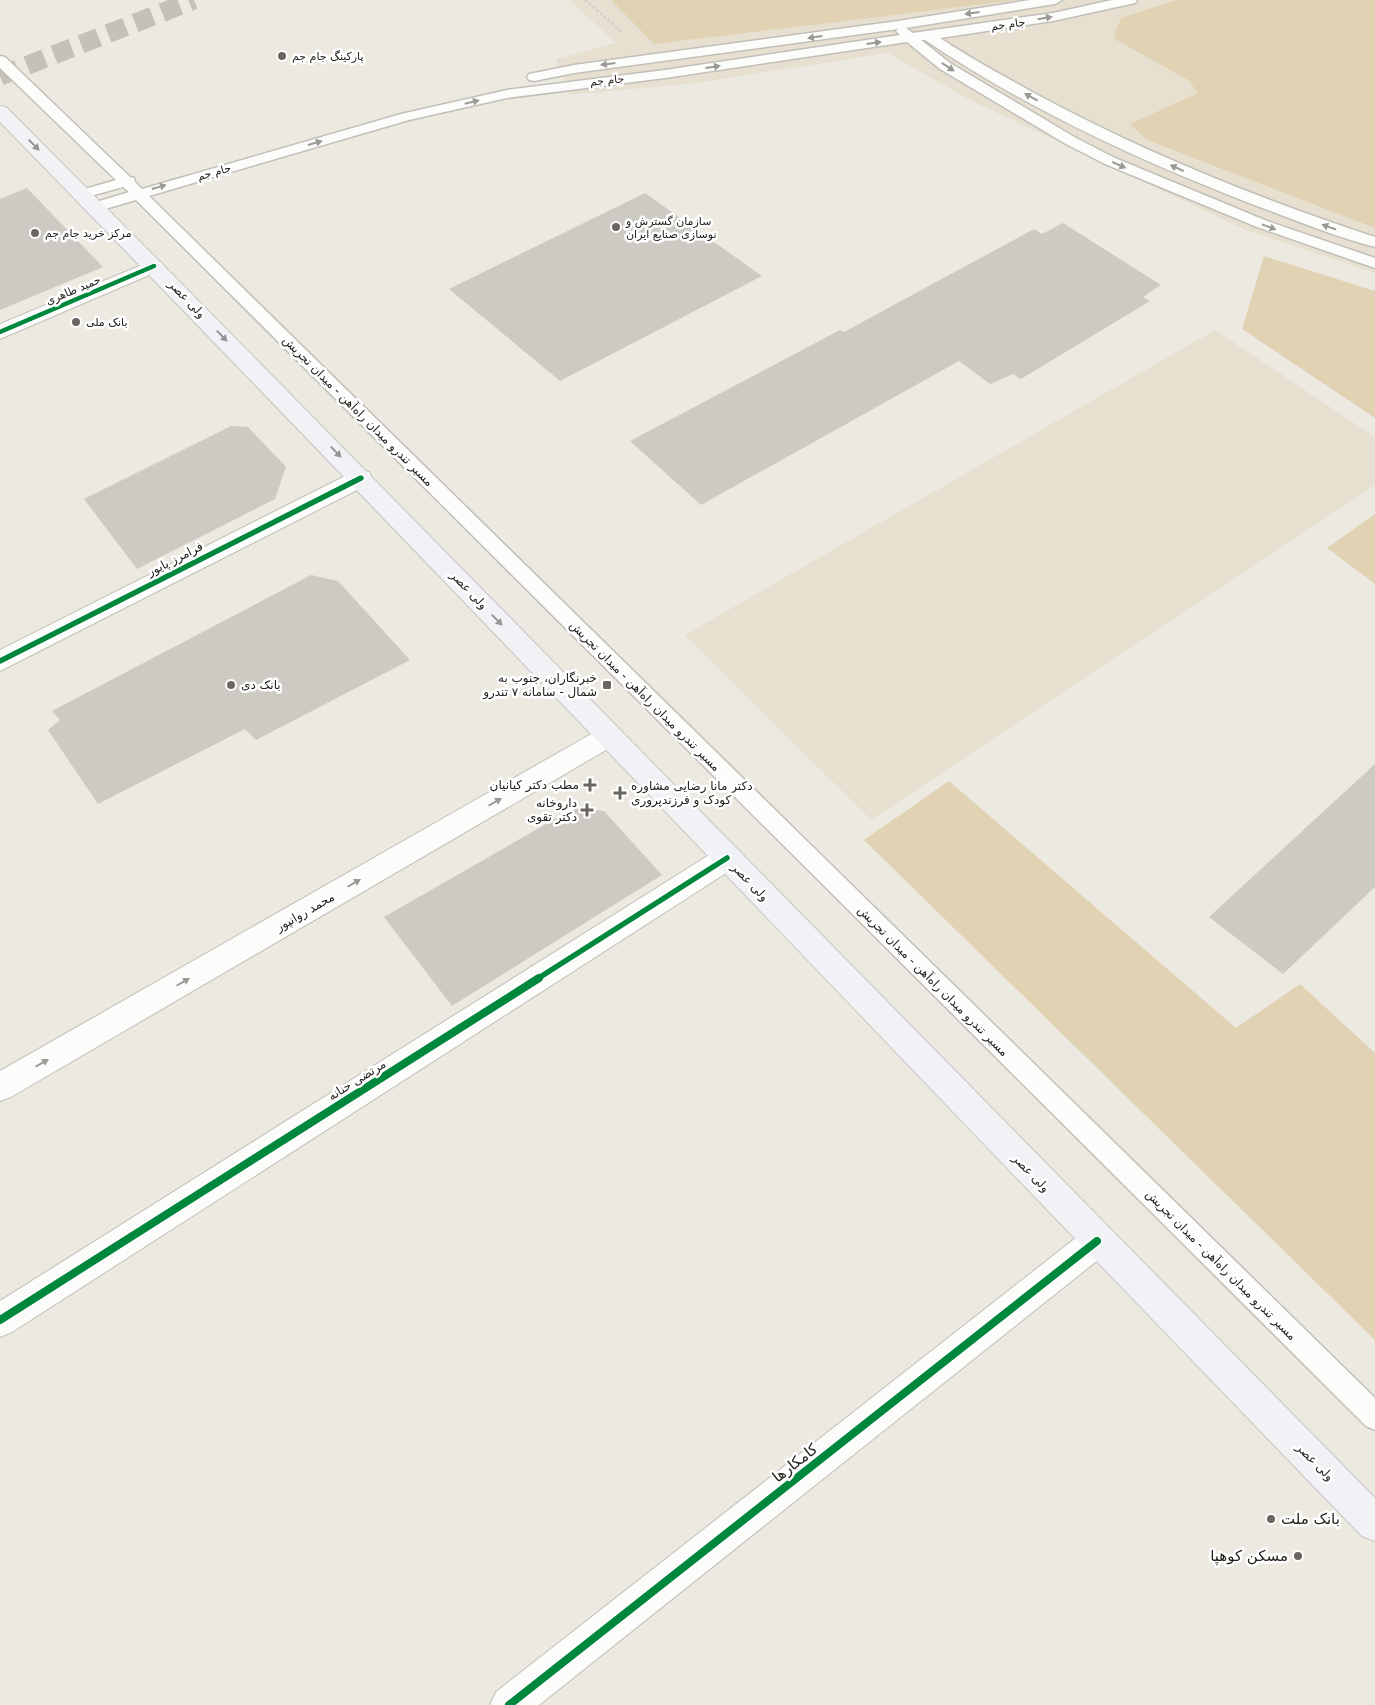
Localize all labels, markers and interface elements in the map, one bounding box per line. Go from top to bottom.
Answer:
one-way arrow [964,10,980,18]
one-way arrow [1038,14,1054,22]
street label: جام جم [990,16,1026,33]
one-way arrow [807,33,823,41]
one-way arrow [866,39,882,47]
marker: پارکینگ جام جم [276,50,288,62]
place label: پارکینگ جام جم [292,50,364,63]
one-way arrow [599,60,615,68]
one-way arrow [941,62,954,72]
one-way arrow [705,63,721,71]
street label: جام جم [589,72,625,89]
one-way arrow [1024,93,1038,101]
one-way arrow [464,98,480,106]
one-way arrow [28,139,40,151]
one-way arrow [307,139,322,147]
street label: جام جم [196,161,233,183]
one-way arrow [1112,161,1126,169]
one-way arrow [1170,164,1184,172]
one-way arrow [151,183,166,191]
place label: سازمان گسترش و نوسازی صنایع ایران [625,215,716,241]
marker: سازمان گسترش و نوسازی صنایع ایران [610,221,622,233]
one-way arrow [1321,222,1336,230]
one-way arrow [1262,223,1277,231]
marker: مرکز خرید جام جم [29,227,41,239]
place label: مرکز خرید جام جم [45,227,132,240]
street label: حمید طاهری [44,273,103,308]
street label: ولی عصر [164,276,209,322]
marker: بانک ملی [70,316,82,328]
place label: بانک ملی [86,316,128,329]
one-way arrow [216,329,228,341]
street label: مسیر تندرو میدان راه‌آهن - میدان تجریش [279,332,437,490]
one-way arrow [330,446,342,458]
street label: فرامرز پایور [144,539,206,580]
street label: ولی عصر [446,567,491,613]
one-way arrow [491,613,503,625]
street label: مسیر تندرو میدان راه‌آهن - میدان تجریش [566,617,724,775]
place label: خبرنگاران، جنوب به شمال - سامانه ۷ تندرو [482,671,597,700]
place label: بانک دی [241,678,281,692]
marker: بانک دی [225,679,237,691]
marker: خبرنگاران، جنوب به شمال - سامانه ۷ تندرو [601,679,613,691]
place label: مطب دکتر کیانیان [490,778,579,793]
marker: مطب دکتر کیانیان [583,778,597,792]
place label: دکتر مانا رضایی مشاوره کودک و فرزندپروری [631,779,752,808]
marker: دکتر مانا رضایی مشاوره کودک و فرزندپروری [613,786,627,800]
place label: داروخانه دکتر تقوی [527,796,577,825]
one-way arrow [488,798,502,806]
marker: داروخانه دکتر تقوی [581,804,593,816]
street label: ولی عصر [727,859,772,905]
one-way arrow [348,879,361,888]
street label: محمد روانپور [272,890,337,936]
street label: مسیر تندرو میدان راه‌آهن - میدان تجریش [854,902,1012,1060]
one-way arrow [176,977,190,986]
street label: مرتضی حنانه [326,1057,389,1104]
one-way arrow [35,1059,50,1067]
street label: ولی عصر [1008,1150,1053,1196]
street label: مسیر تندرو میدان راه‌آهن - میدان تجریش [1142,1186,1300,1344]
street label: کامکارها [769,1439,822,1486]
street label: ولی عصر [1292,1440,1337,1484]
place label: بانک ملت [1281,1510,1340,1528]
marker: بانک ملت [1265,1513,1277,1525]
place label: مسکن کوهپا [1210,1547,1288,1566]
marker: مسکن کوهپا [1292,1550,1304,1562]

